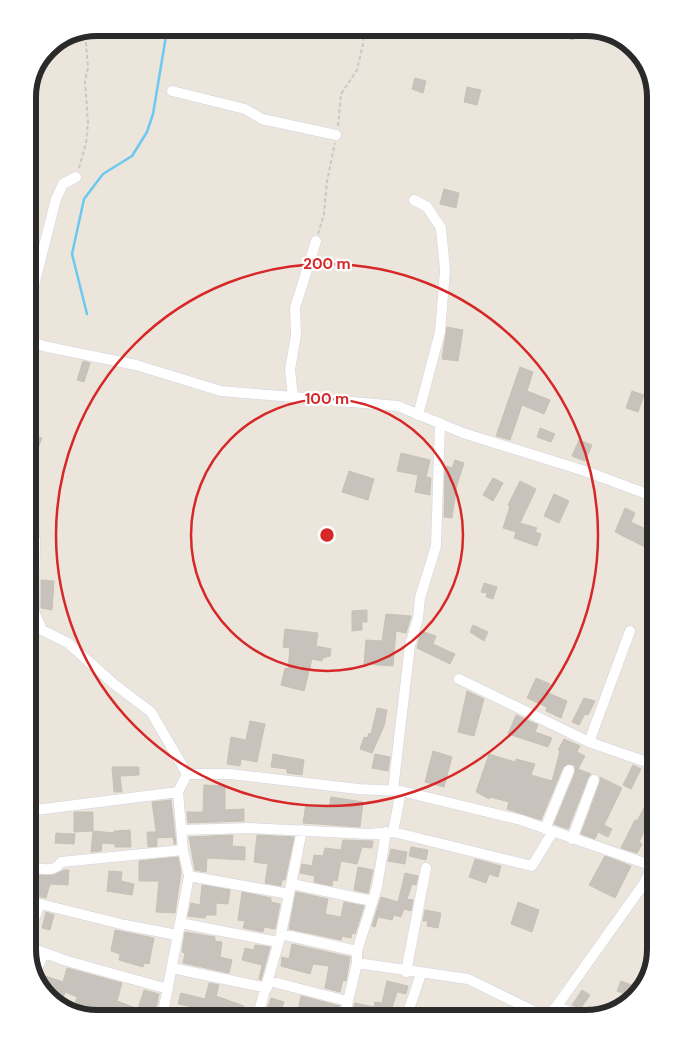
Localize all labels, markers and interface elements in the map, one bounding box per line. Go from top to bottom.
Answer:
text: 200 m [303,254,351,274]
text: 100 m [305,389,349,409]
centre of rings [318,526,336,544]

